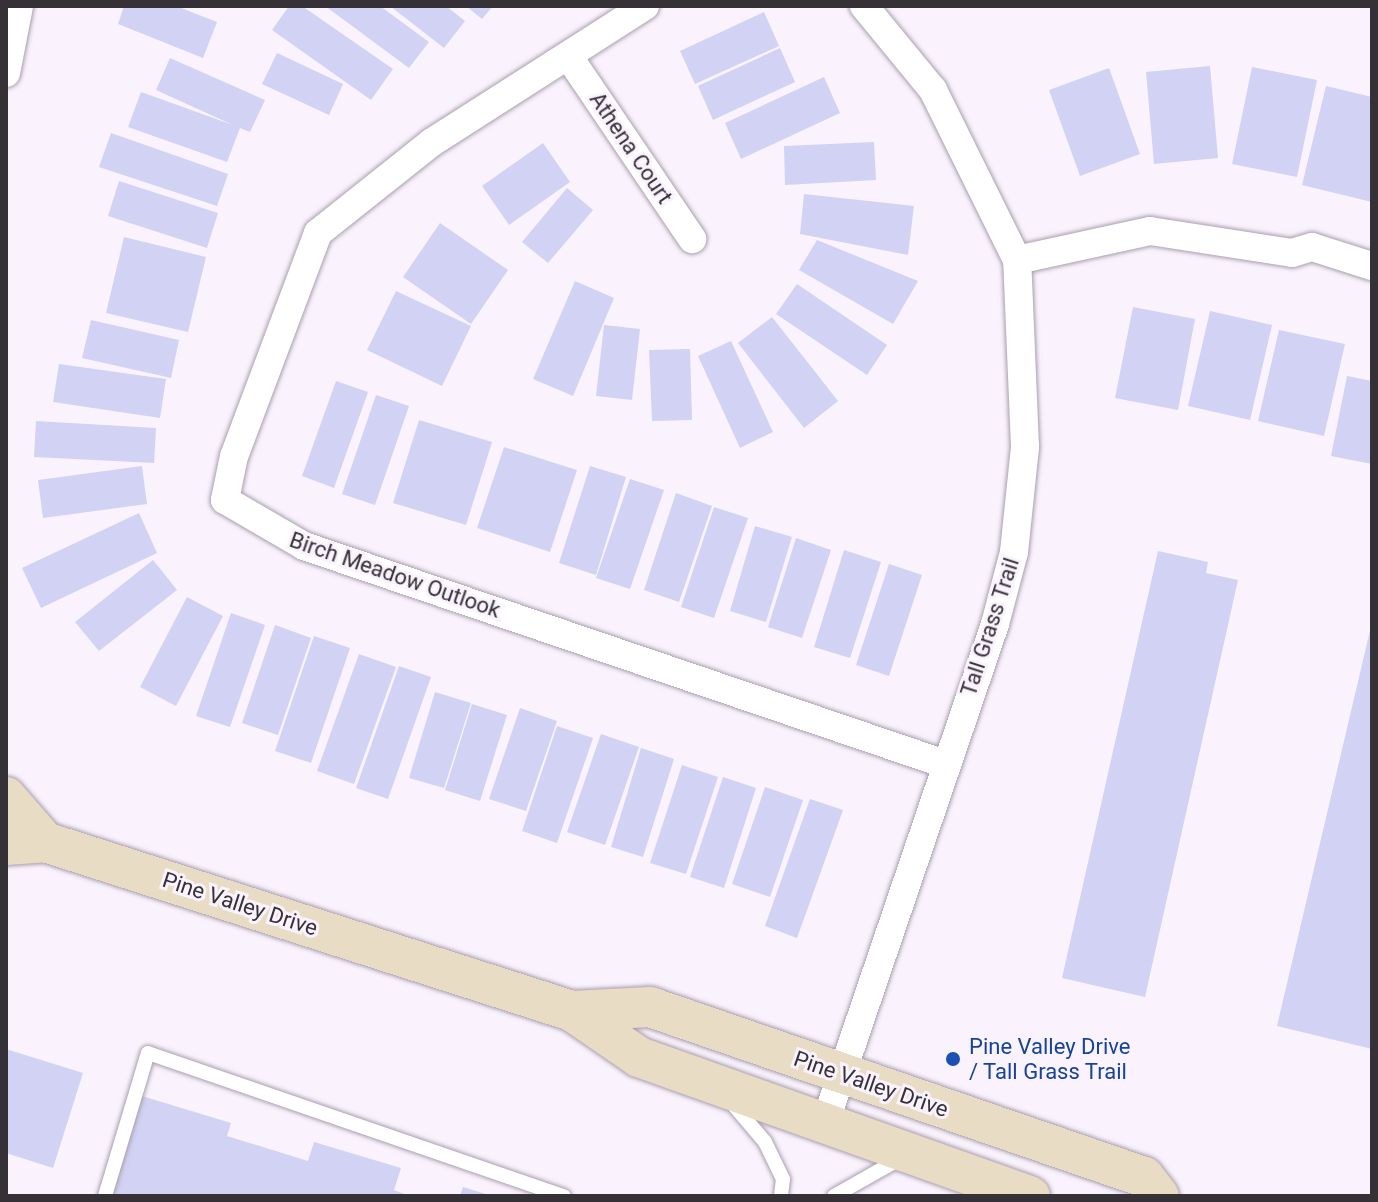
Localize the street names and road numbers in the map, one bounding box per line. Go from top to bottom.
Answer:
street label: Athena Court [584,87,678,209]
street label: Birch Meadow Outlook [286,527,504,623]
street label: Tall Grass Trail [955,554,1025,700]
street label: Pine Valley Drive [159,866,321,942]
street label: Pine Valley Drive [790,1045,952,1123]

